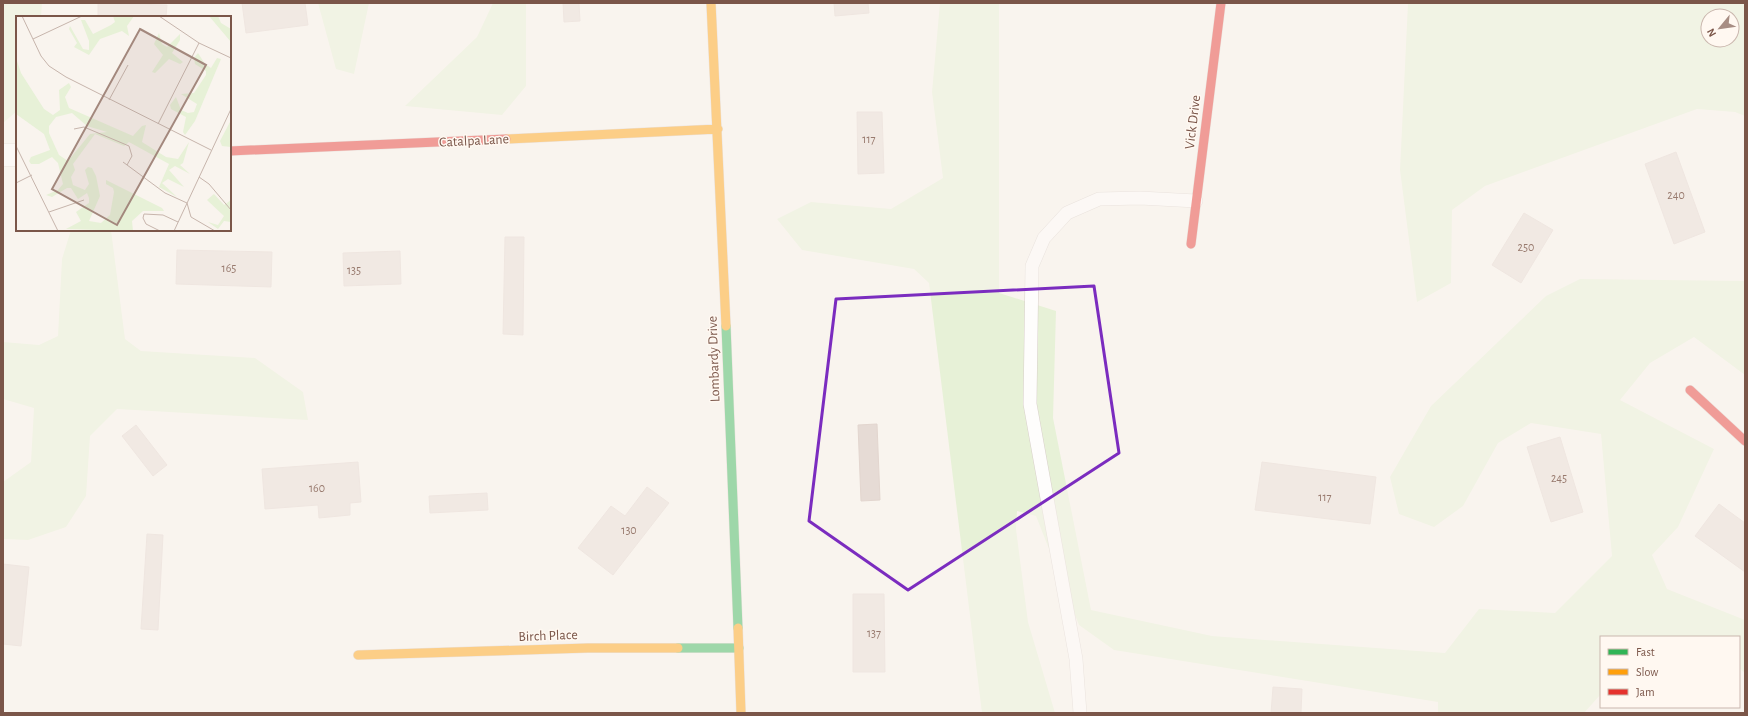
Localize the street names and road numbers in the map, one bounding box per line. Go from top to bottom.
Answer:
street label: Vick Drive [1183,94,1203,150]
street label: Catalpa Lane [439,132,509,150]
street label: Lombardy Drive [705,316,723,402]
street label: Birch Place [518,628,578,644]

